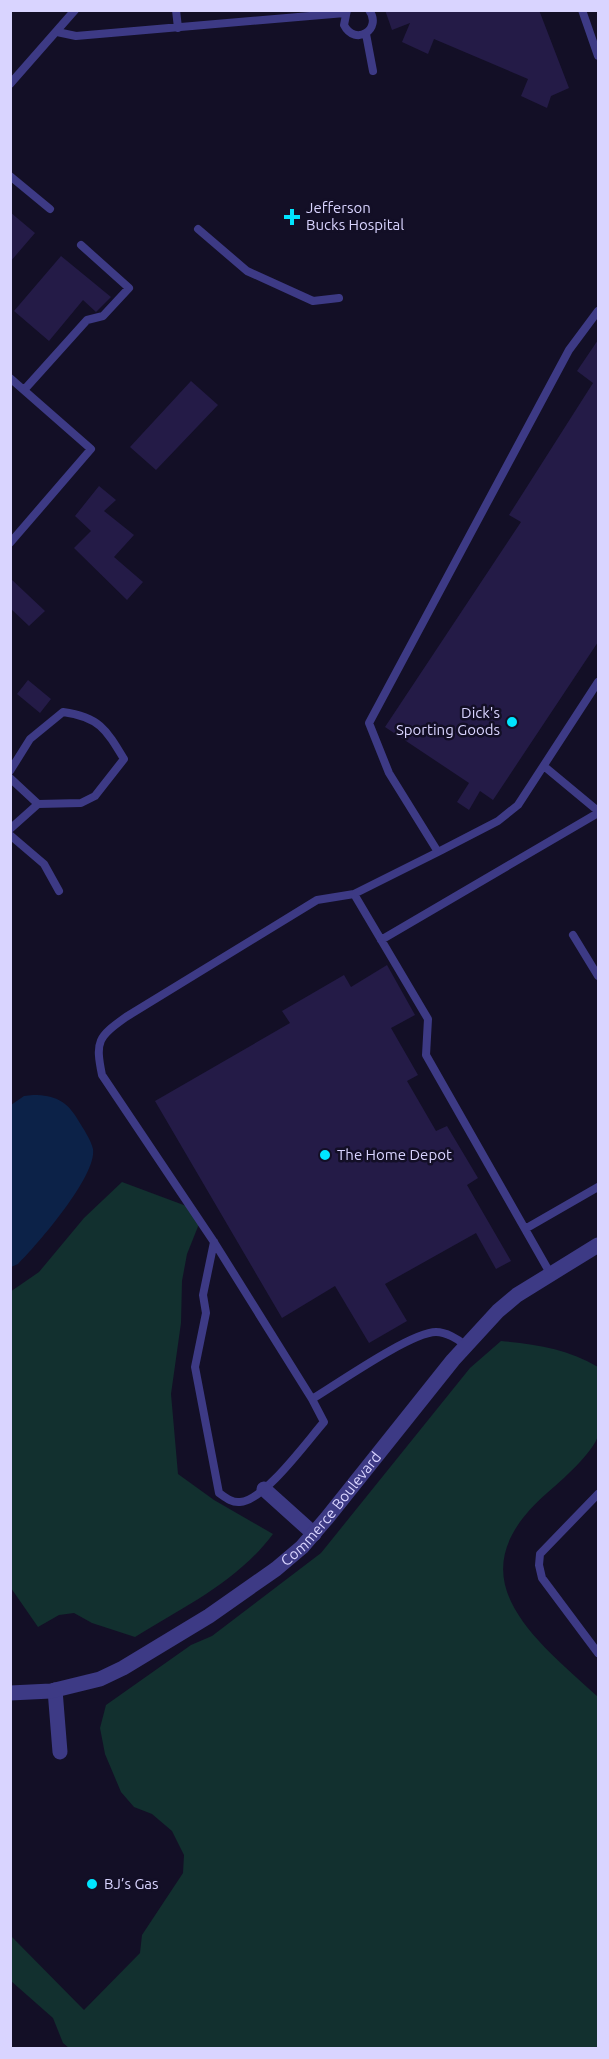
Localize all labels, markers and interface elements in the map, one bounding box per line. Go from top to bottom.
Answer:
place label: Jefferson Bucks Hospital [306,199,404,233]
marker: Jefferson Bucks Hospital [283,208,301,226]
place label: Dick's Sporting Goods [396,704,500,738]
marker: Dick's Sporting Goods [505,715,519,729]
place label: The Home Depot [337,1146,452,1163]
marker: The Home Depot [318,1148,332,1162]
street label: Commerce Boulevard [277,1448,384,1569]
place label: BJ’s Gas [104,1875,159,1892]
marker: BJ’s Gas [85,1877,99,1891]

